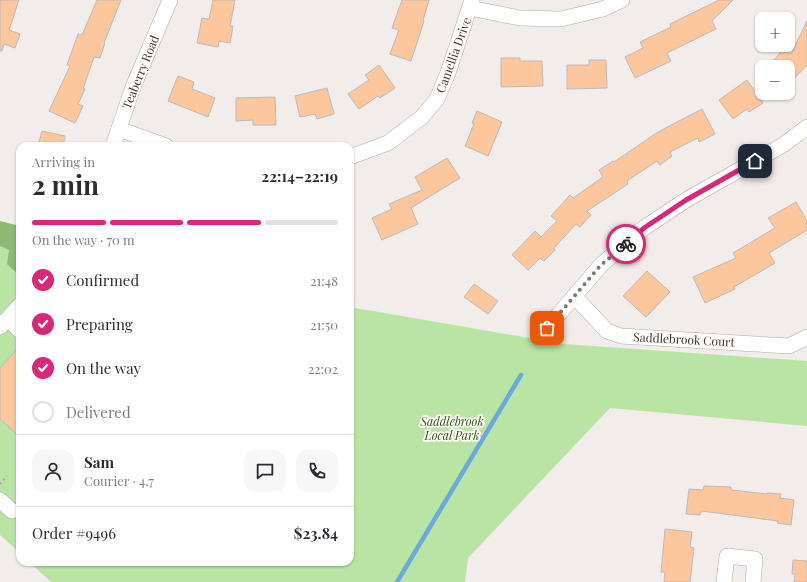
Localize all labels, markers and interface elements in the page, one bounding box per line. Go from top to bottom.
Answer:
map controls [755,12,795,100]
button: + [755,12,795,52]
street label: Camellia Drive [432,15,474,95]
street label: Teaberry Road [118,33,162,111]
button: − [755,60,795,100]
pin [738,144,772,178]
icon: home [744,150,766,172]
text: Arriving in [32,153,95,170]
text: 22:14–22:19 [261,166,338,186]
text: 2 min [32,167,99,202]
courier [606,224,646,264]
text: On the way · 70 m [32,231,135,248]
icon: bike [615,233,637,255]
icon: check [32,269,54,291]
text: Confirmed [66,270,139,290]
text: 21:48 [310,272,338,289]
pin [530,311,564,345]
icon: check [32,313,54,335]
text: Preparing [66,314,133,334]
text: 21:50 [310,316,338,333]
icon: bag [536,317,558,339]
street label: Saddlebrook Court [633,328,736,350]
icon: check [32,357,54,379]
text: On the way [66,358,141,378]
text: 22:02 [308,360,338,377]
text: Delivered [66,402,131,422]
park label: Saddlebrook Local Park [419,413,484,443]
button: person [32,450,74,492]
button: chat [244,450,286,492]
button: phone [296,450,338,492]
text: Sam [84,452,114,472]
text: Courier · 4.7 [84,472,154,489]
text: Order #9496 [32,523,116,543]
text: $23.84 [294,523,338,543]

